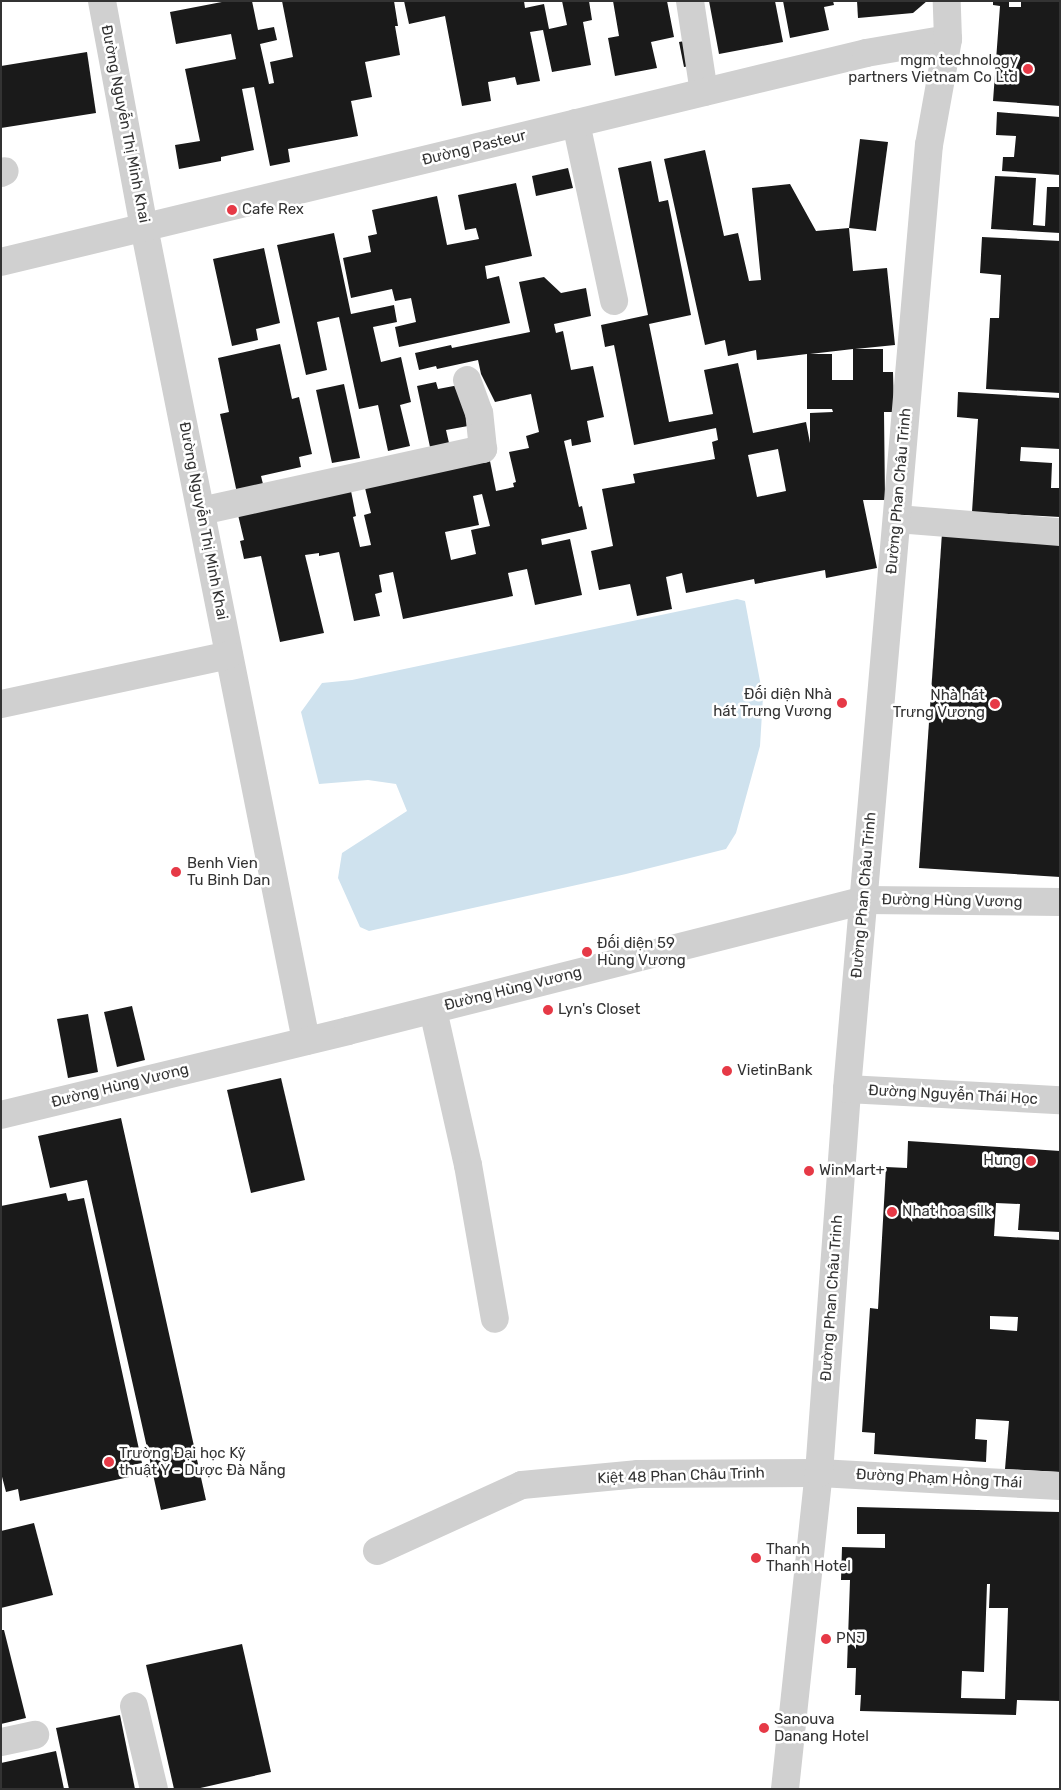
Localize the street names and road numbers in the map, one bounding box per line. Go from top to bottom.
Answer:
street label: Đường Nguyễn Thị Minh Khai [97,23,153,225]
street label: Đường Pasteur [420,126,528,170]
street label: Đường Phan Châu Trinh [883,407,915,575]
street label: Đường Nguyễn Thị Minh Khai [175,420,231,622]
street label: Đường Phan Châu Trinh [848,811,880,979]
street label: Đường Hùng Vương [881,891,1023,911]
street label: Đường Hùng Vương [442,963,584,1015]
street label: Đường Hùng Vương [49,1060,191,1112]
street label: Đường Nguyễn Thái Học [868,1082,1038,1108]
street label: Đường Phan Châu Trinh [817,1214,847,1382]
street label: Kiệt 48 Phan Châu Trinh [597,1464,765,1488]
street label: Đường Phạm Hồng Thái [855,1466,1023,1492]

